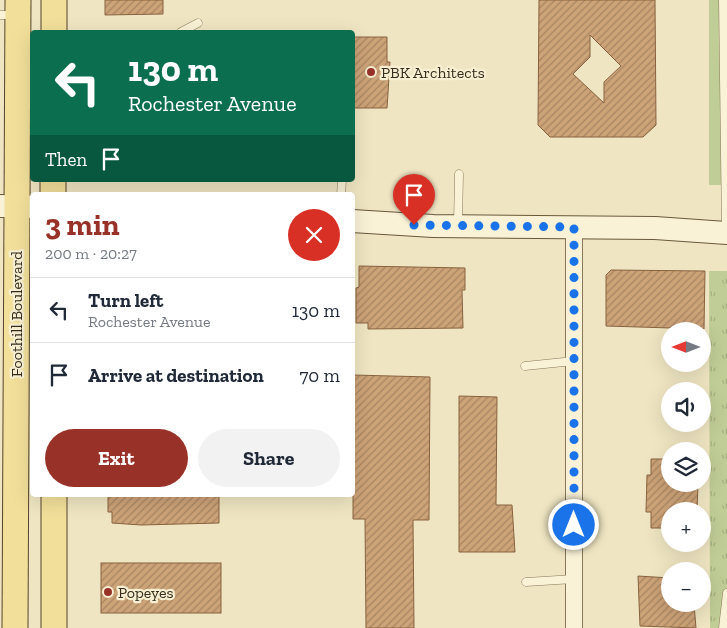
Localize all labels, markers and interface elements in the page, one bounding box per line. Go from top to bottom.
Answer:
text: 130 m [128,48,218,90]
icon: left [45,50,110,115]
place label: PBK Architects [381,63,485,82]
marker: PBK Architects [365,66,377,78]
text: Rochester Avenue [128,90,296,117]
icon: arrive [97,145,125,173]
text: Then [45,148,87,171]
pin [393,174,435,225]
icon: arrive [400,181,428,209]
text: 3 min [45,207,120,243]
button: close [288,209,340,261]
text: 200 m · 20:27 [45,244,137,263]
street label: Foothill Boulevard [7,251,26,377]
text: Turn left [88,289,163,312]
icon: left [45,296,73,324]
text: 130 m [292,299,340,322]
text: Rochester Avenue [88,312,211,331]
north arrow [661,322,711,372]
map controls [661,322,711,612]
icon: arrive [45,361,73,389]
text: Arrive at destination [88,364,264,387]
text: 70 m [299,364,340,387]
button: sound [661,382,711,432]
button: Exit [45,429,188,487]
button: Share [198,429,340,487]
button: layers [661,442,711,492]
position arrow [547,498,599,550]
button: + [661,502,711,552]
button: − [661,562,711,612]
place label: Popeyes [118,583,174,602]
marker: Popeyes [102,586,114,598]

